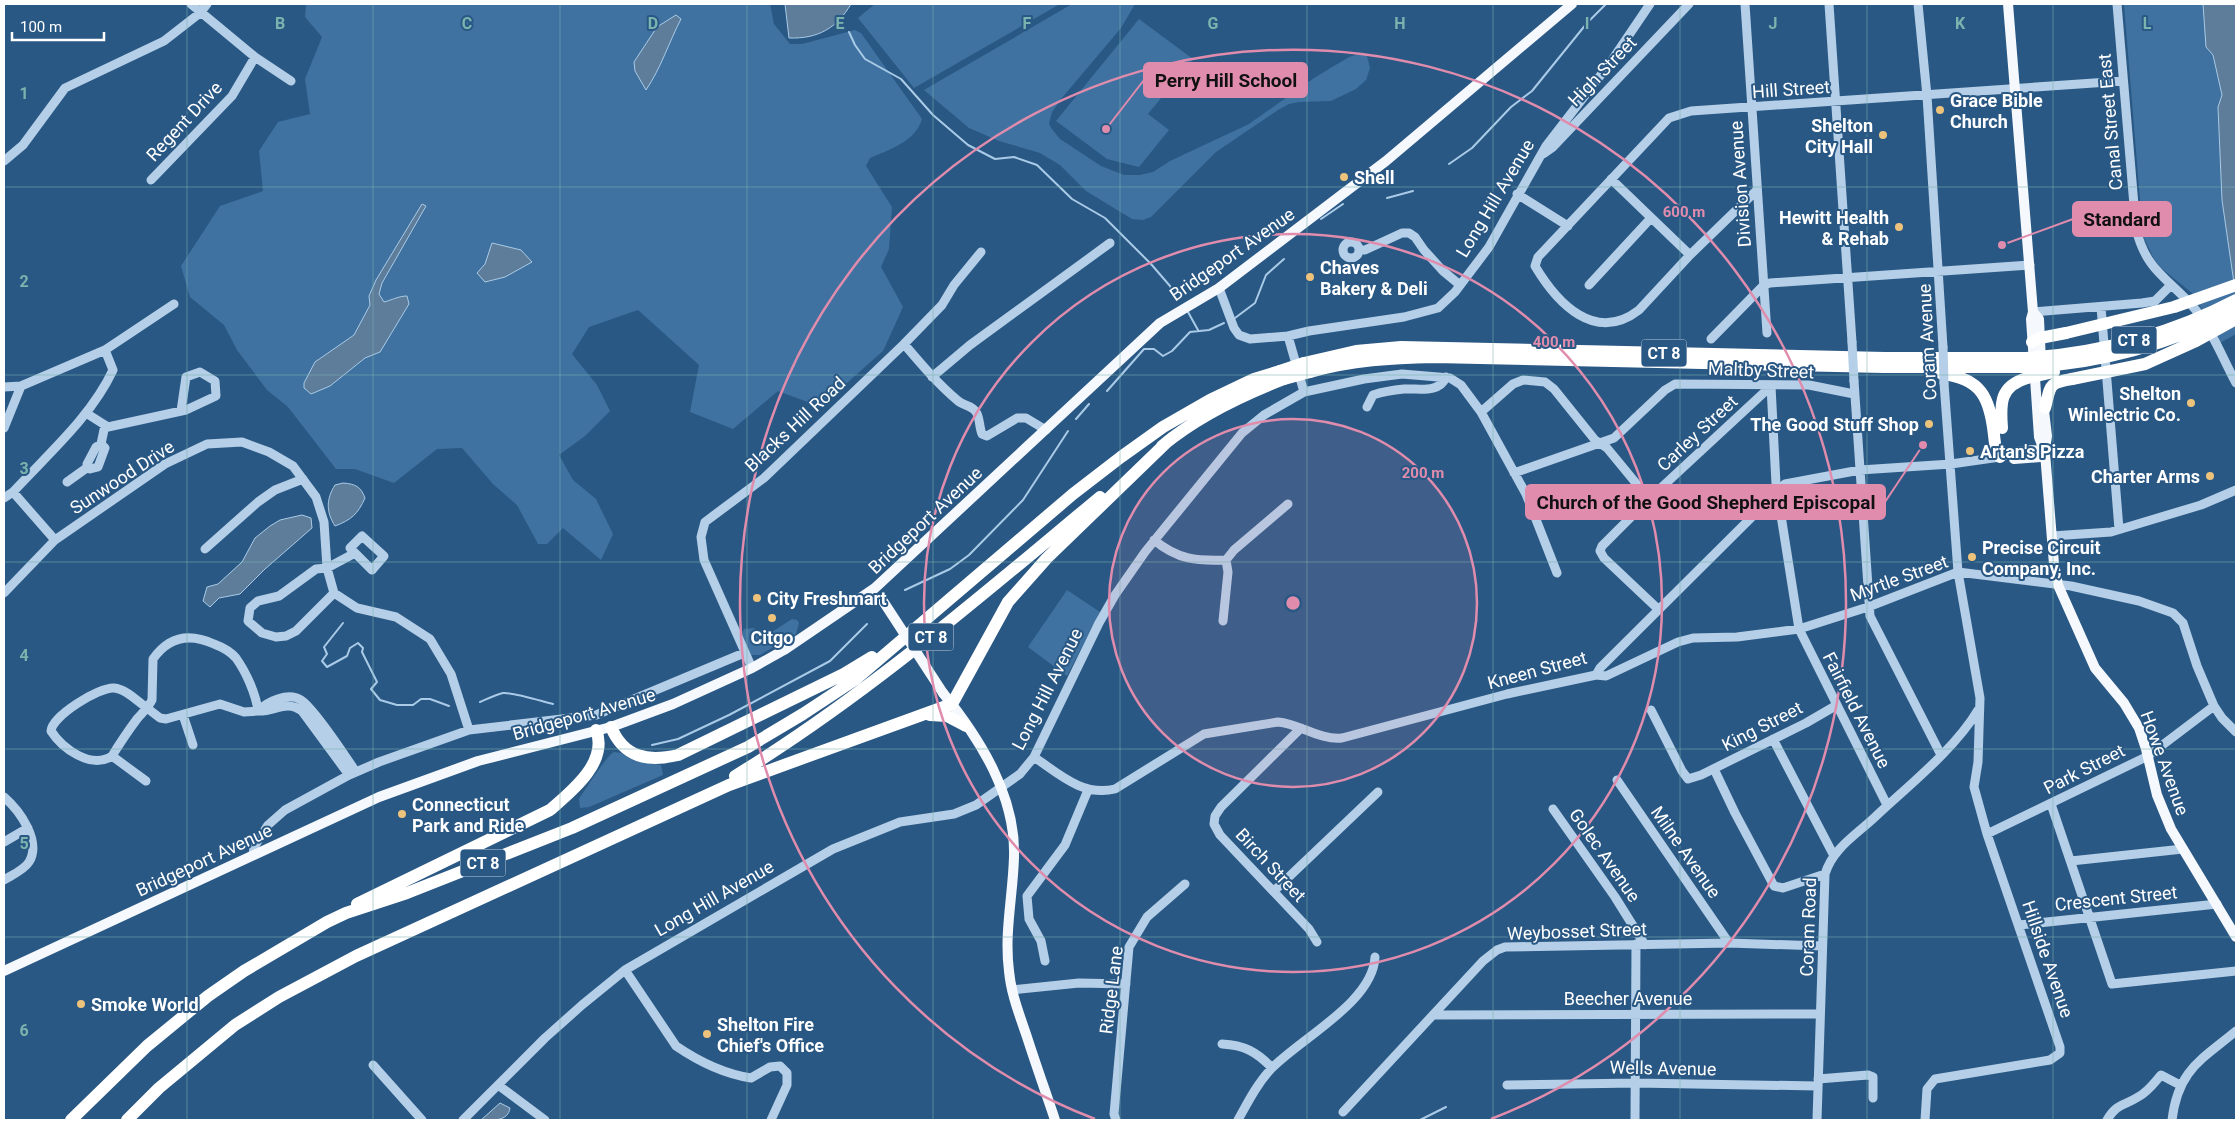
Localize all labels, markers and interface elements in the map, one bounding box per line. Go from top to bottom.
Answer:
scale bar [12,10,105,42]
text: B [275,14,285,33]
text: C [462,14,472,33]
text: D [648,14,658,33]
text: E [836,14,845,33]
text: F [1023,14,1032,33]
text: G [1208,14,1219,33]
text: H [1394,14,1406,33]
text: I [1585,14,1589,33]
text: J [1769,14,1777,33]
text: K [1955,14,1966,33]
text: L [2143,14,2152,33]
text: 100 m [20,18,62,36]
street label: High Street [1563,32,1641,110]
street label: Canal Street East [2094,53,2126,191]
callout: Perry Hill School [1144,63,1307,97]
text: Perry Hill School [1155,69,1297,92]
street label: Hill Street [1751,76,1831,102]
street label: Regent Drive [142,77,226,165]
text: 1 [19,84,29,103]
place label: Grace Bible Church [1950,90,2043,132]
marker: Grace Bible Church [1934,104,1946,116]
place label: Shelton City Hall [1805,115,1873,157]
street label: Division Avenue [1725,120,1755,248]
marker: Shelton City Hall [1877,129,1889,141]
street label: Long Hill Avenue [1452,135,1538,261]
place label: Shell [1354,167,1394,188]
marker: Shell [1338,171,1350,183]
callout: Standard [2073,202,2171,236]
street label: Bridgeport Avenue [1166,203,1298,305]
text: 600 m [1663,203,1705,221]
place label: Hewitt Health & Rehab [1779,207,1889,249]
text: Standard [2083,208,2161,231]
marker: Hewitt Health & Rehab [1893,221,1905,233]
place label: Chaves Bakery & Deli [1320,257,1428,299]
marker: Chaves Bakery & Deli [1304,271,1316,283]
text: 2 [19,272,29,291]
street label: Coram Avenue [1913,283,1941,401]
road number: CT 8 [2112,326,2156,354]
text: 400 m [1533,333,1575,351]
road number: CT 8 [1642,339,1686,366]
street label: Maltby Street [1708,358,1815,382]
street label: Blacks Hill Road [741,372,849,476]
place label: Shelton Winlectric Co. [2068,383,2181,425]
street label: Carley Street [1653,391,1741,475]
marker: Shelton Winlectric Co. [2185,397,2197,409]
place label: The Good Stuff Shop [1750,414,1919,435]
marker: The Good Stuff Shop [1923,418,1935,430]
street label: Sunwood Drive [66,436,178,518]
place label: Artan's Pizza [1980,441,2085,462]
marker: Artan's Pizza [1964,445,1976,457]
text: 3 [19,459,29,478]
street label: Bridgeport Avenue [864,462,986,578]
text: 200 m [1402,464,1444,482]
place label: Charter Arms [2091,466,2200,487]
marker: Charter Arms [2204,470,2216,482]
callout: Church of the Good Shepherd Episcopal [1526,485,1885,519]
text: Church of the Good Shepherd Episcopal [1537,491,1875,514]
place label: Precise Circuit Company, Inc. [1982,537,2101,579]
street label: Myrtle Street [1847,551,1951,605]
marker: Precise Circuit Company, Inc. [1966,551,1978,563]
place label: City Freshmart [767,588,887,609]
marker: City Freshmart [751,592,763,604]
centre of rings [1284,594,1302,612]
marker: Citgo [766,612,778,624]
road number: CT 8 [908,624,954,650]
street label: Long Hill Avenue [1007,625,1087,753]
place label: Citgo [750,627,794,648]
text: 4 [19,646,29,665]
street label: Kneen Street [1485,647,1589,693]
street label: Fairfield Avenue [1819,649,1895,771]
street label: Bridgeport Avenue [510,684,658,744]
street label: King Street [1718,697,1806,755]
street label: Howe Avenue [2136,708,2194,818]
street label: Park Street [2040,740,2128,798]
place label: Connecticut Park and Ride [412,794,525,836]
street label: Milne Avenue [1647,802,1725,902]
street label: Golec Avenue [1565,804,1645,906]
marker: Connecticut Park and Ride [396,808,408,820]
street label: Bridgeport Avenue [133,819,275,901]
street label: Birch Street [1232,824,1310,906]
text: 5 [19,834,29,853]
road number: CT 8 [460,850,506,876]
street label: Long Hill Avenue [651,855,777,941]
street label: Coram Road [1796,877,1820,977]
street label: Crescent Street [2054,881,2178,915]
street label: Hillside Avenue [2018,898,2078,1020]
street label: Weybosset Street [1507,918,1647,944]
street label: Ridge Lane [1095,945,1127,1035]
street label: Beecher Avenue [1564,988,1692,1009]
place label: Smoke World [91,994,199,1015]
marker: Smoke World [75,998,87,1010]
place label: Shelton Fire Chief's Office [717,1014,824,1056]
text: 6 [19,1021,29,1040]
marker: Shelton Fire Chief's Office [701,1028,713,1040]
street label: Wells Avenue [1610,1057,1716,1079]

